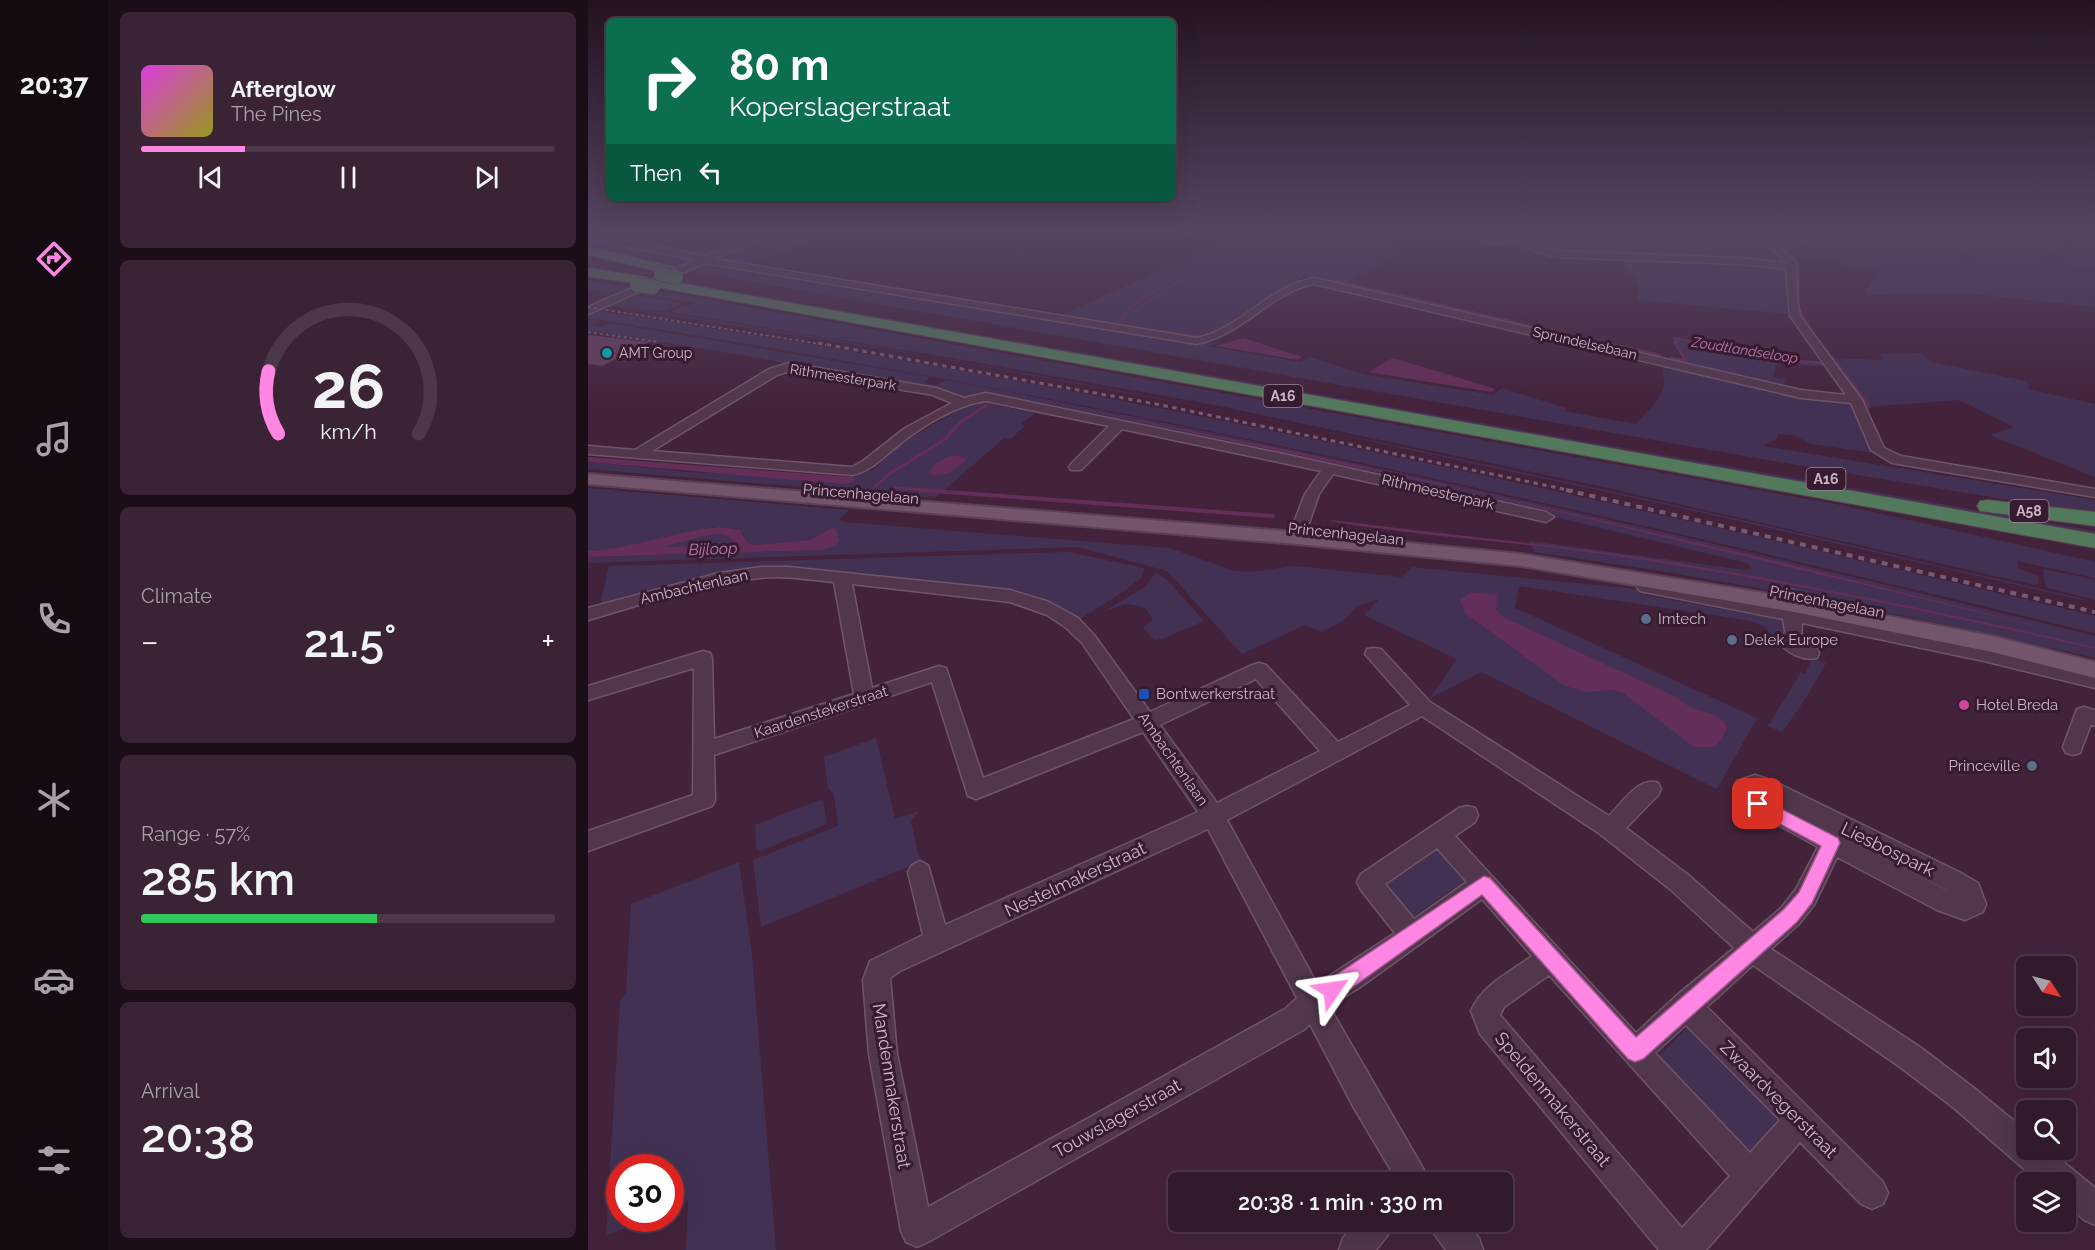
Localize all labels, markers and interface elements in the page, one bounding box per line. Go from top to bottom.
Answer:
text: 80 m [729,41,829,90]
icon: right [630,42,708,120]
text: 20:37 [20,69,88,100]
text: Afterglow [231,76,336,102]
text: Koperslagerstraat [729,91,951,122]
text: The Pines [231,102,322,126]
icon: left [694,156,727,189]
text: Then [630,160,682,186]
icon: previous [194,161,227,194]
icon: pause [332,161,365,194]
icon: next [470,161,503,194]
icon: directions [33,238,75,280]
street label: Sprundelsebaan [1531,323,1639,363]
water label: Zoudtlandseloop [1690,334,1799,366]
place label: AMT Group [619,345,693,361]
marker: AMT Group [600,346,614,360]
text: 26 [311,350,385,424]
street label: Rithmeesterpark [789,361,898,393]
road number: A16 [1264,385,1302,407]
icon: music [33,418,75,460]
text: km/h [320,420,376,445]
road number: A16 [1806,468,1846,490]
street label: Rithmeesterpark [1380,470,1496,514]
street label: Princenhagelaan [802,480,920,508]
road number: A58 [2010,500,2048,522]
street label: Princenhagelaan [1287,519,1405,549]
water label: Bijloop [688,539,738,559]
street label: Ambachtenlaan [638,566,750,608]
street label: Princenhagelaan [1768,582,1886,622]
text: Climate [141,584,212,608]
icon: phone [33,598,75,640]
place label: Imtech [1658,610,1706,628]
marker: Imtech [1639,612,1653,626]
text: 21.5° [304,615,396,668]
text: − [141,622,159,661]
text: + [541,622,555,661]
place label: Delek Europe [1744,631,1838,649]
marker: Delek Europe [1725,633,1739,647]
street label: Kaardenstekerstraat [752,682,890,742]
place label: Bontwerkerstraat [1156,685,1275,703]
marker: Bontwerkerstraat [1137,687,1151,701]
place label: Hotel Breda [1976,696,2058,714]
marker: Hotel Breda [1957,698,1971,712]
street label: Ambachtenlaan [1134,709,1212,809]
place label: Princeville [1948,757,2020,775]
marker: Princeville [2025,759,2039,773]
pin [1732,778,1783,829]
icon: climate [33,779,75,821]
icon: arrive [1741,787,1774,820]
street label: Liesbospark [1838,817,1938,881]
text: Range · 57% [141,822,250,846]
street label: Nestelmakerstraat [1001,837,1149,921]
text: 285 km [141,853,295,906]
north arrow [2016,956,2076,1016]
map controls [2016,956,2076,1232]
position arrow [1300,958,1364,1022]
icon: car [33,959,75,1001]
street label: Mandenmakerstraat [869,1002,915,1170]
street label: Speldenmakerstraat [1491,1028,1615,1170]
button: sound [2016,1028,2076,1088]
street label: Zwaardvegerstraat [1716,1036,1842,1162]
street label: Touwslagerstraat [1049,1074,1185,1162]
text: Arrival [141,1079,200,1103]
button: search [2016,1100,2076,1160]
text: 20:38 [141,1110,255,1163]
icon: filters [33,1139,75,1181]
speed limit sign: 30 [606,1154,684,1232]
button: layers [2016,1172,2076,1232]
text: 20:38 · 1 min · 330 m [1238,1189,1443,1215]

